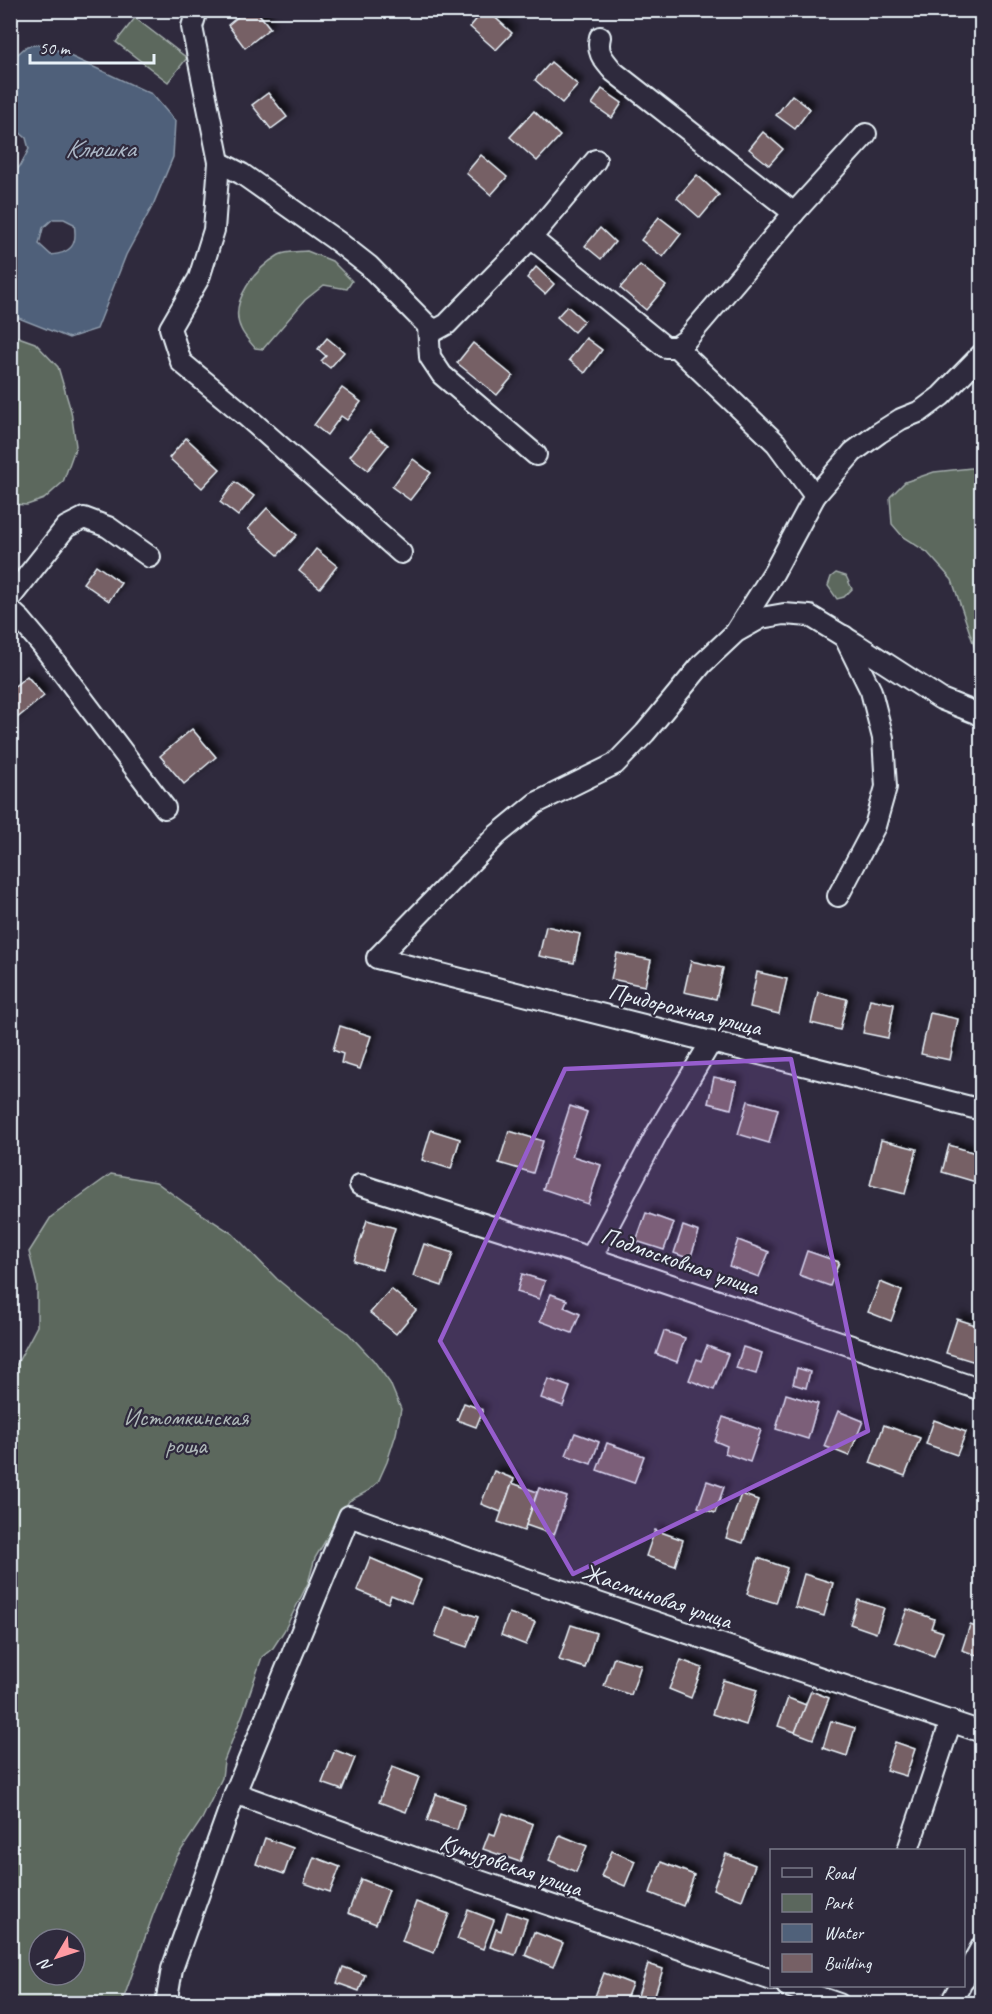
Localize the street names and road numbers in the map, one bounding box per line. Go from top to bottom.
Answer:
street label: Придорожная улица [605,976,766,1043]
street label: Подмосковная улица [597,1220,764,1302]
street label: Жасминовая улица [578,1556,737,1636]
street label: Кутузовская улица [436,1827,587,1904]

